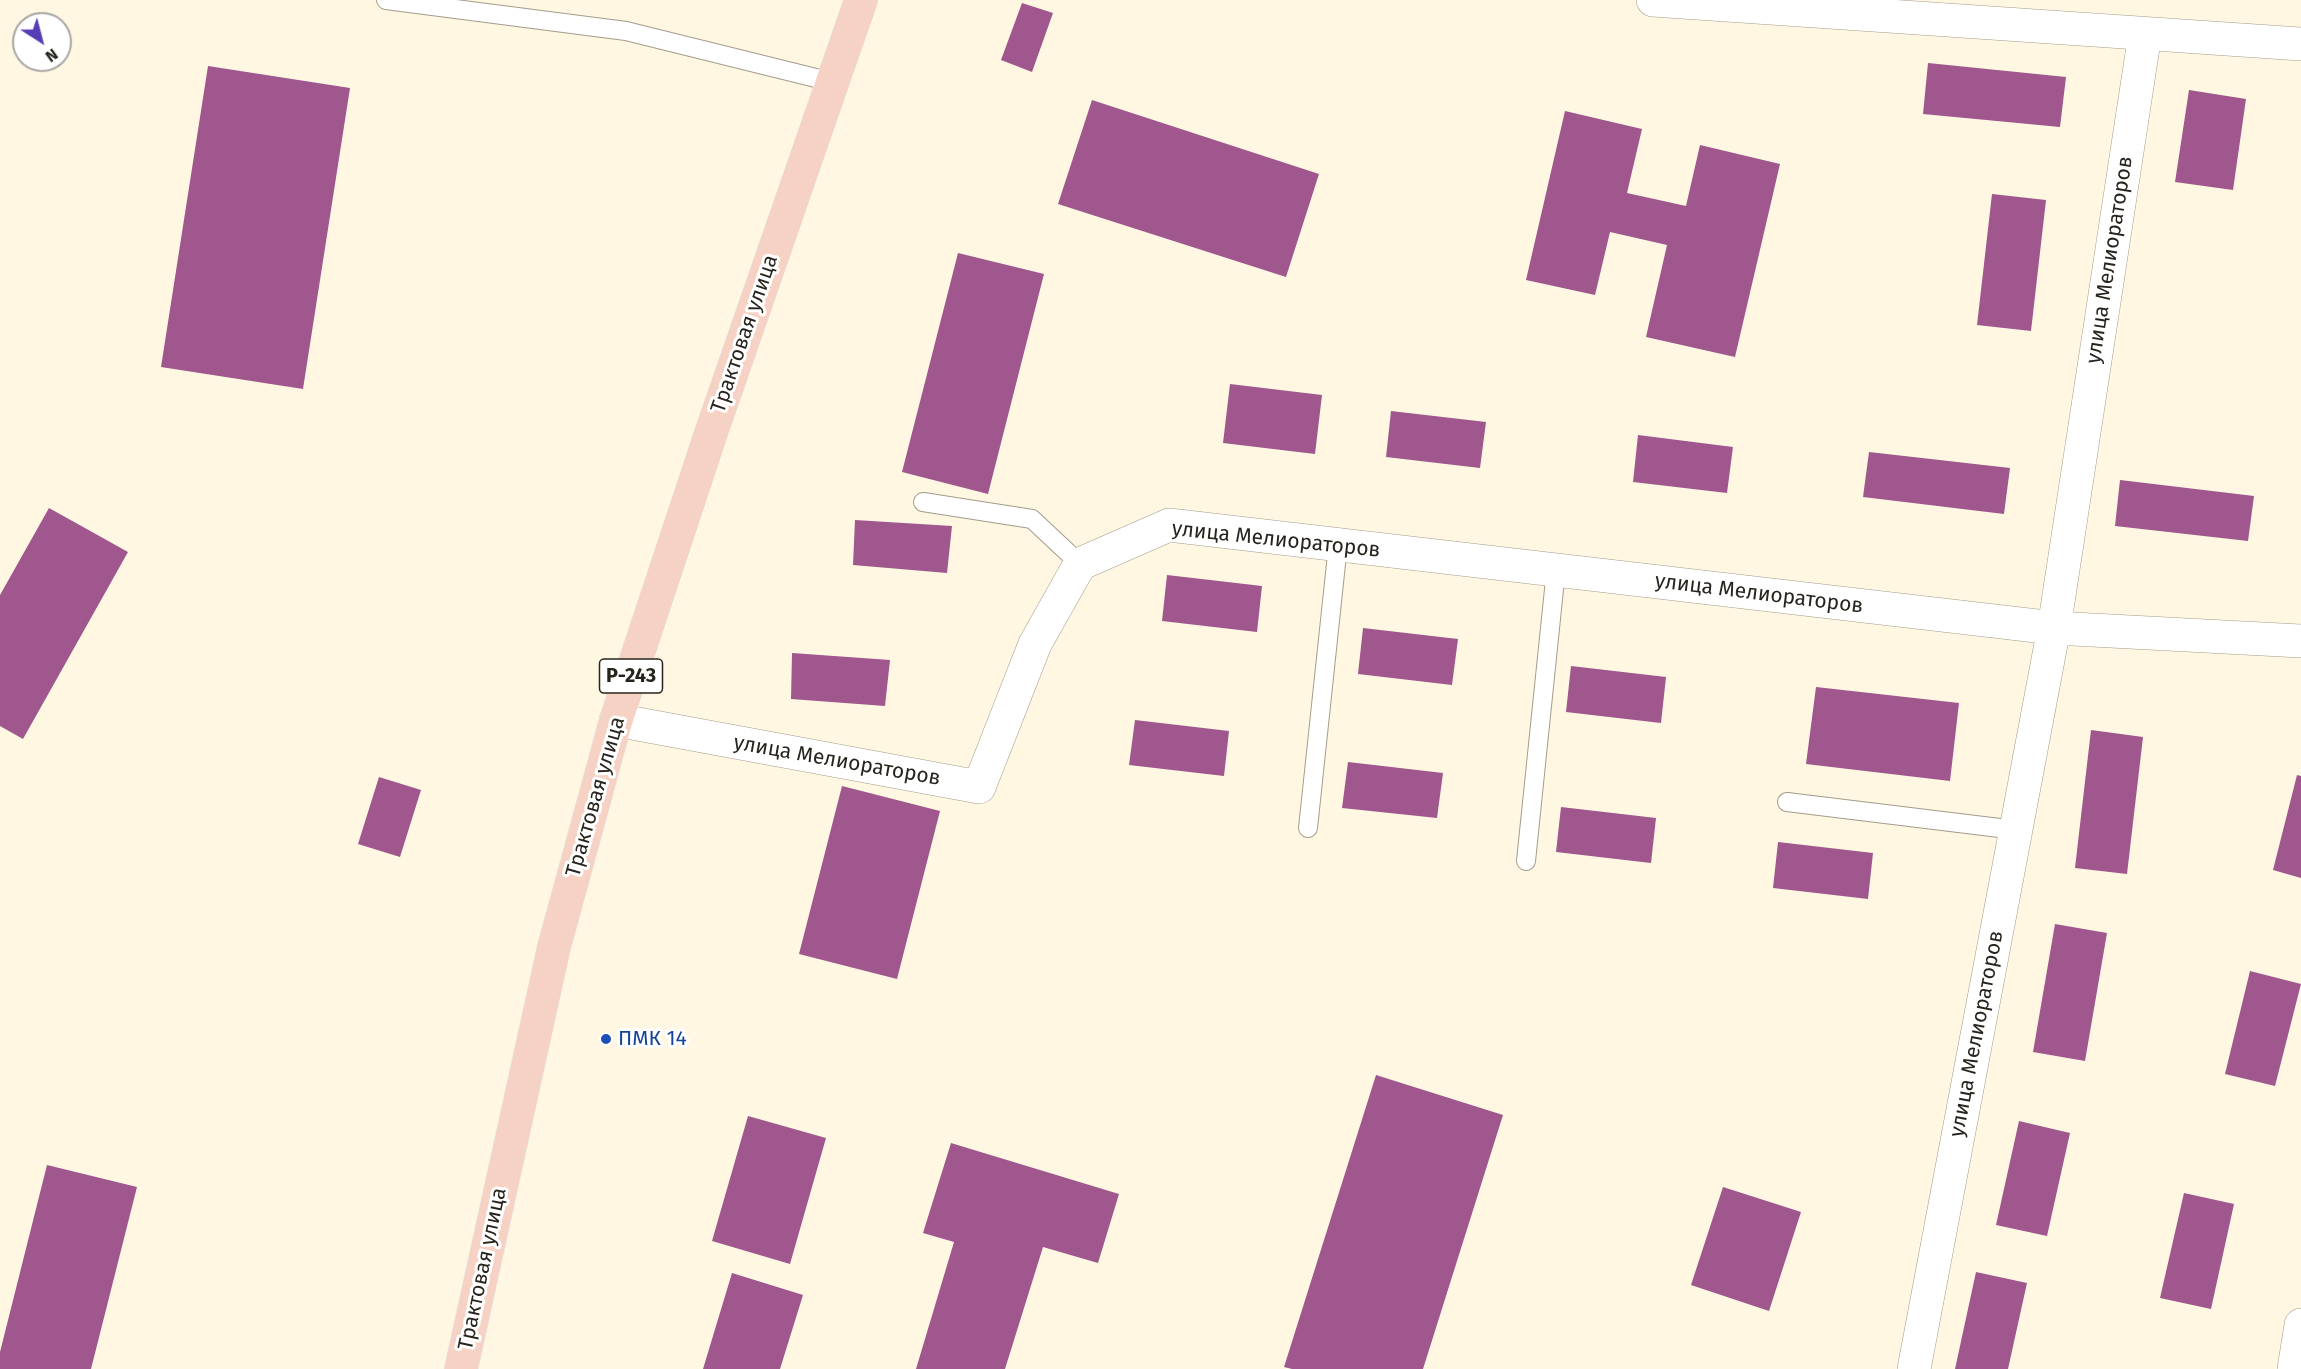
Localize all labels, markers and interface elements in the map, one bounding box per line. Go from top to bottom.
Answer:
north arrow [12,12,72,72]
text: N [42,45,62,66]
street label: улица Мелиораторов [2081,154,2139,366]
street label: Трактовая улица [706,252,784,416]
street label: улица Мелиораторов [1170,517,1382,563]
street label: улица Мелиораторов [1653,569,1865,619]
road number: Р-243 [600,659,662,693]
street label: Трактовая улица [561,714,631,880]
street label: улица Мелиораторов [732,730,942,792]
street label: улица Мелиораторов [1945,929,2009,1139]
place label: ПМК 14 [618,1026,687,1052]
marker: ПМК 14 [599,1032,613,1046]
street label: Трактовая улица [453,1186,513,1352]

